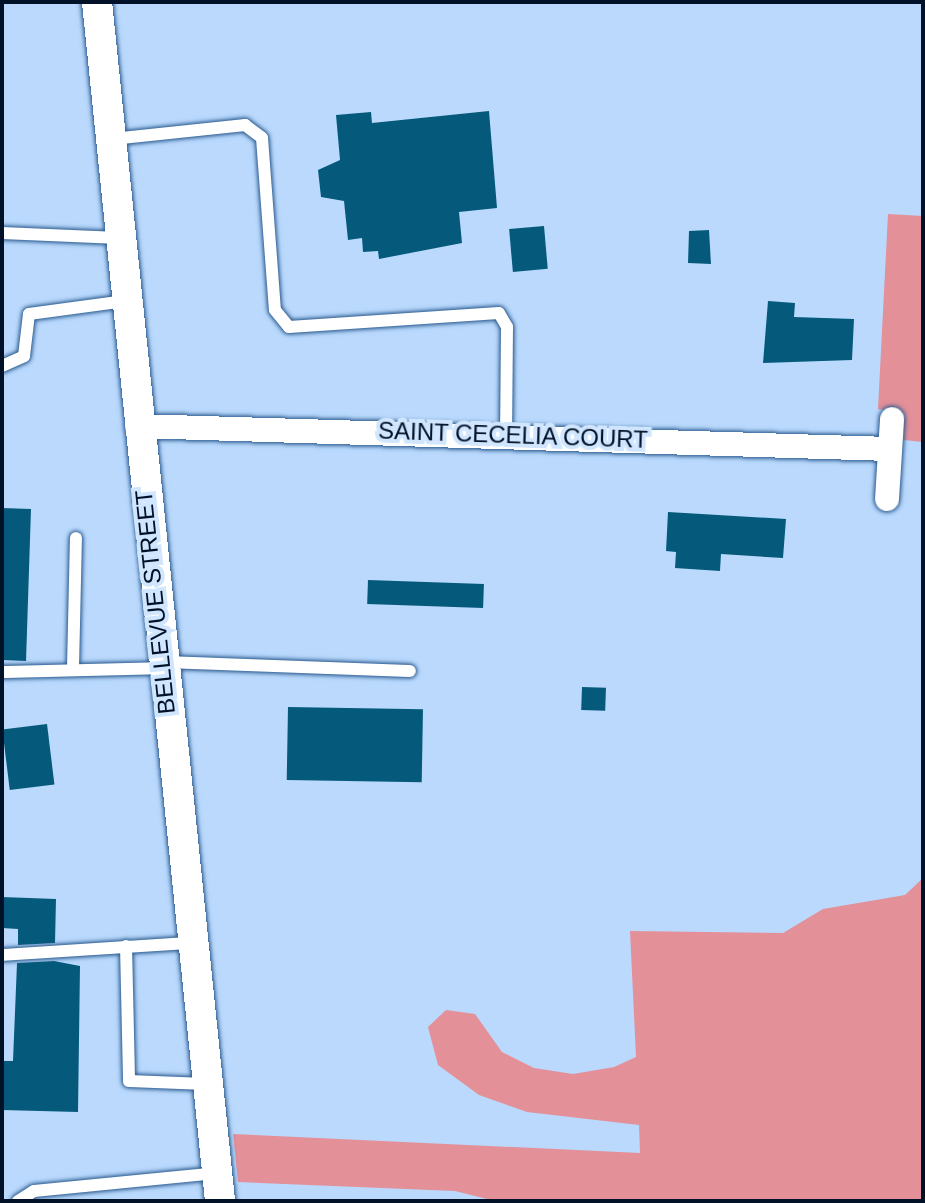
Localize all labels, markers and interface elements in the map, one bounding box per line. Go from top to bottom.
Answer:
street label: SAINT CECELIA COURT [377,416,649,454]
street label: BELLEVUE STREET [129,488,181,716]

